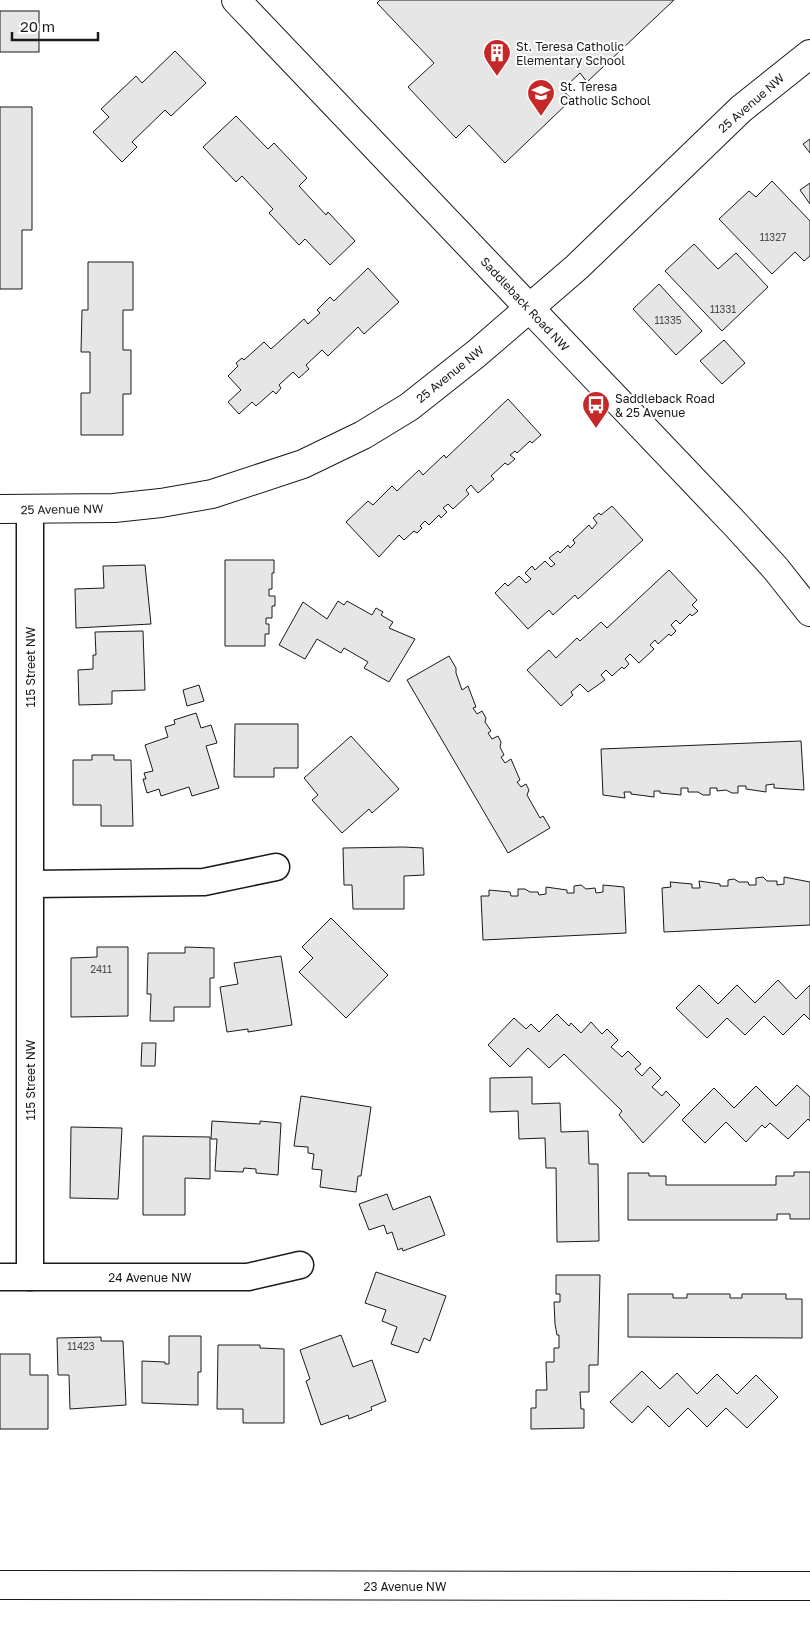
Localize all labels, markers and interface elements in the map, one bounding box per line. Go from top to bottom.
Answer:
scale bar [12,10,99,42]
text: 20 m [20,17,55,35]
building icon: St. Teresa Catholic Elementary School [482,38,512,77]
place label: St. Teresa Catholic Elementary School [516,39,625,68]
street label: 25 Avenue NW [715,70,788,136]
school or university icon: St. Teresa Catholic School [526,78,556,117]
place label: St. Teresa Catholic School [560,79,651,108]
house number: 11327 [760,231,786,243]
street label: Saddleback Road NW [477,254,573,355]
house number: 11331 [710,303,736,315]
house number: 11335 [654,314,682,326]
street label: 25 Avenue NW [413,342,487,406]
bus stop icon: Saddleback Road & 25 Avenue [581,390,611,429]
place label: Saddleback Road & 25 Avenue [615,391,715,420]
street label: 25 Avenue NW [20,501,104,517]
street label: 115 Street NW [23,626,38,707]
house number: 2411 [90,963,112,975]
street label: 115 Street NW [23,1039,38,1120]
street label: 24 Avenue NW [108,1270,192,1285]
house number: 11423 [67,1340,95,1352]
street label: 23 Avenue NW [364,1579,447,1594]

